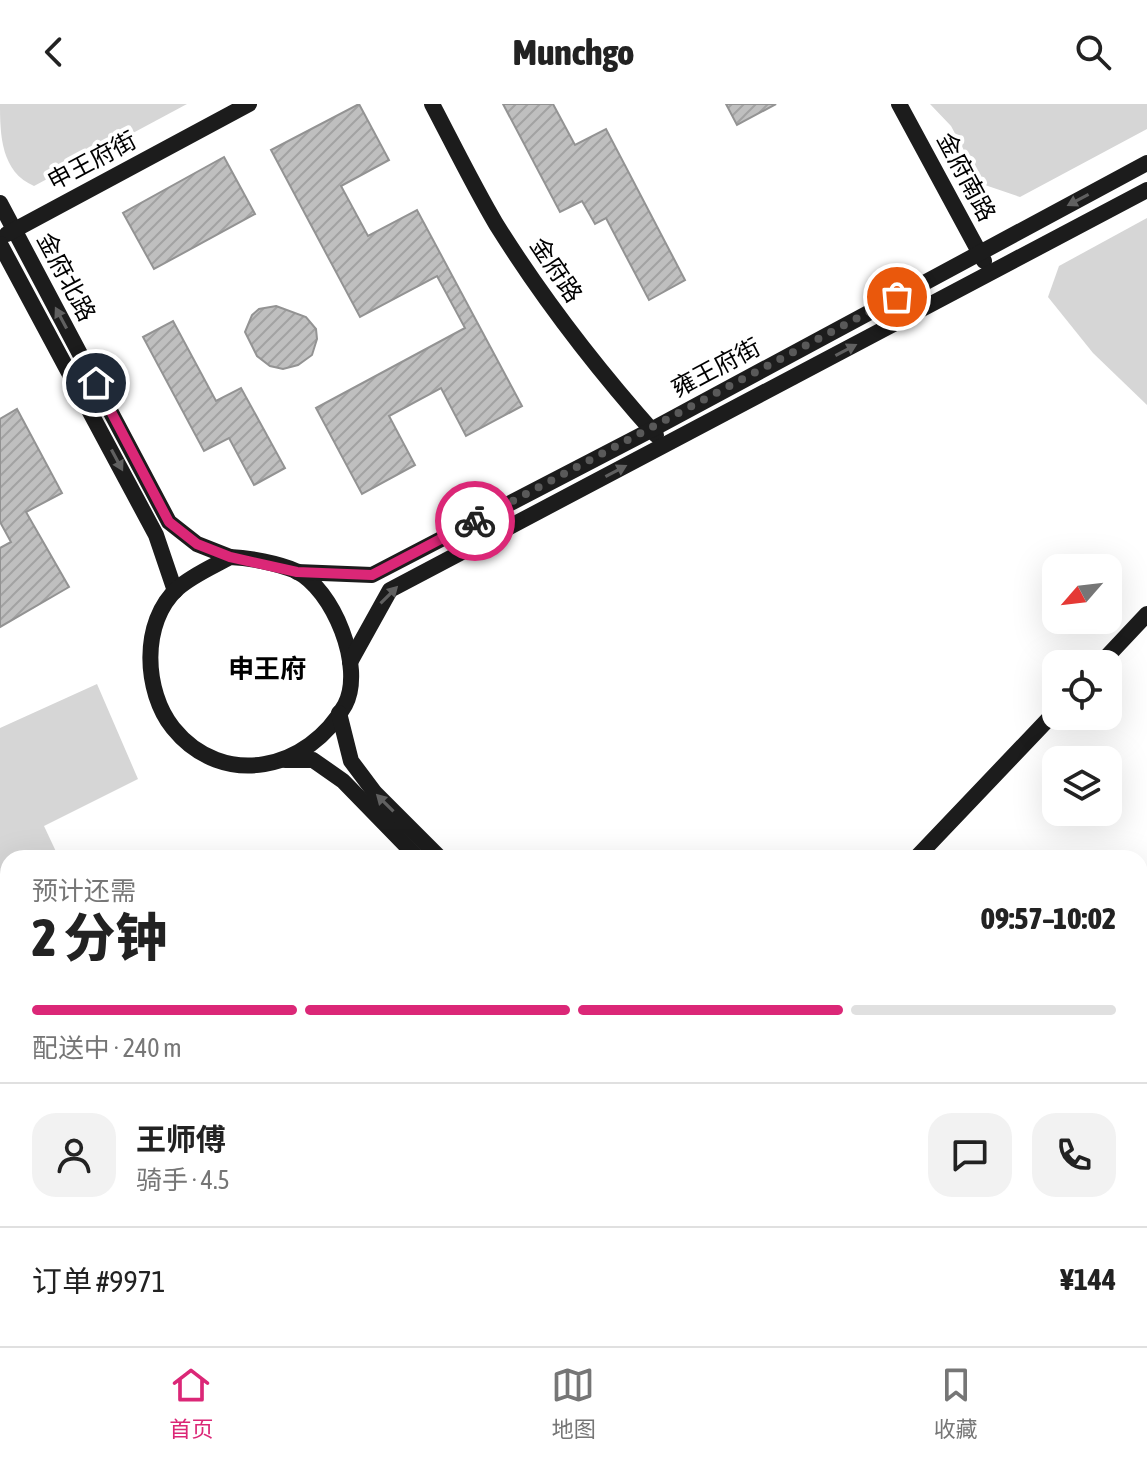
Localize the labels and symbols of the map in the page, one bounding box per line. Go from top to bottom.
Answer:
street label: 申王府街 [43,126,140,195]
street label: 金府南路 [932,128,1001,225]
one-way arrow [1067,193,1090,206]
street label: 金府北路 [32,228,101,325]
street label: 金府路 [525,232,588,307]
pin [863,263,931,331]
one-way arrow [54,307,68,329]
street label: 雍王府街 [667,333,764,402]
one-way arrow [835,343,858,356]
pin [62,349,130,417]
one-way arrow [110,449,123,472]
one-way arrow [605,464,628,478]
courier [435,481,515,561]
north arrow [1042,554,1122,634]
one-way arrow [379,587,398,605]
district label: 申王府 [228,654,306,684]
one-way arrow [376,794,395,813]

